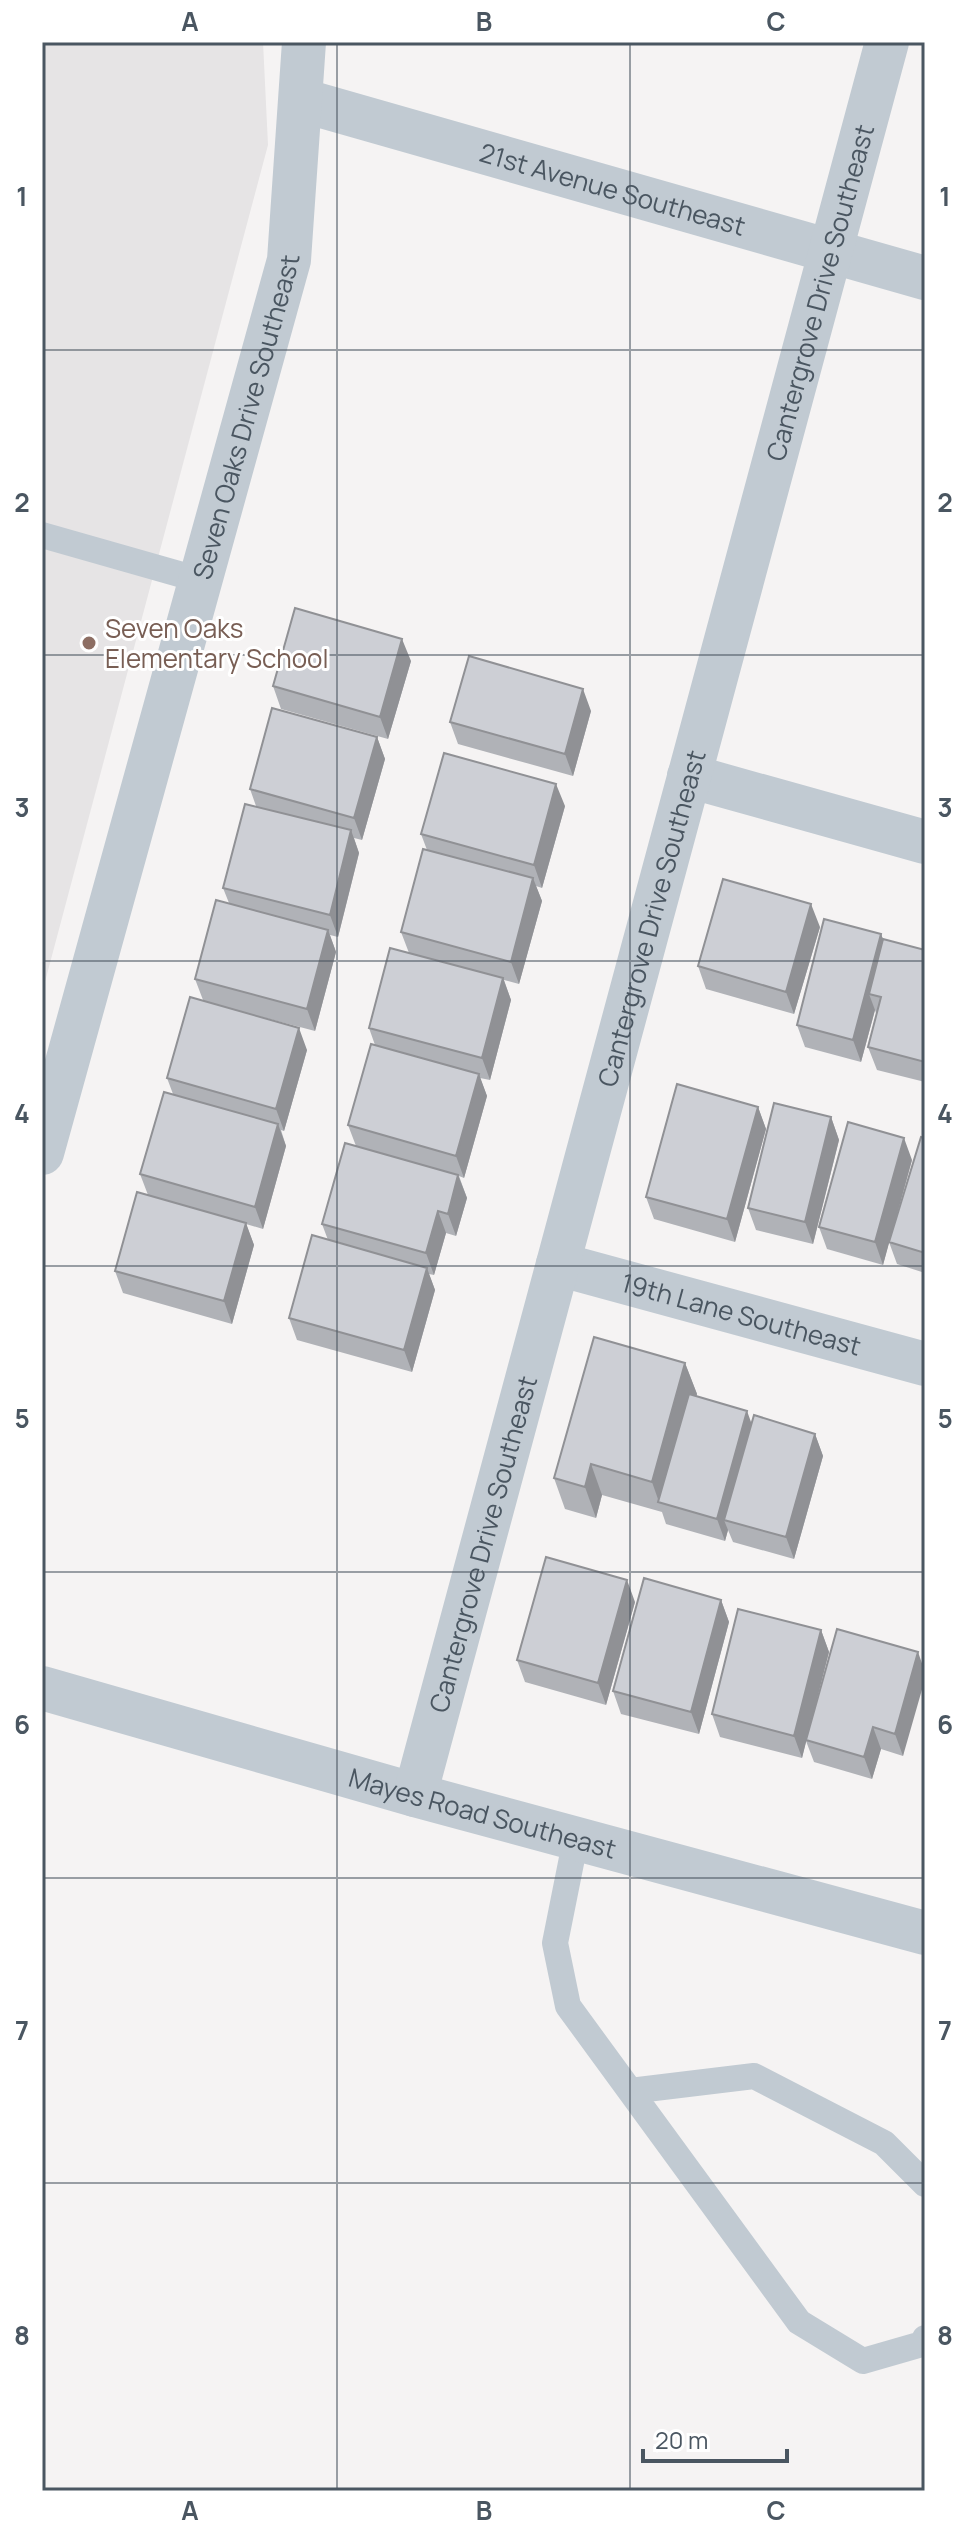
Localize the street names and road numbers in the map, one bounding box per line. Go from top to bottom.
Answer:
street label: Cantergrove Drive Southeast [757,120,882,465]
street label: 21st Avenue Southeast [476,134,750,244]
street label: Seven Oaks Drive Southeast [184,253,307,583]
street label: Cantergrove Drive Southeast [589,746,714,1091]
street label: 19th Lane Southeast [617,1264,865,1364]
street label: Cantergrove Drive Southeast [420,1372,545,1716]
street label: Mayes Road Southeast [345,1759,620,1867]

